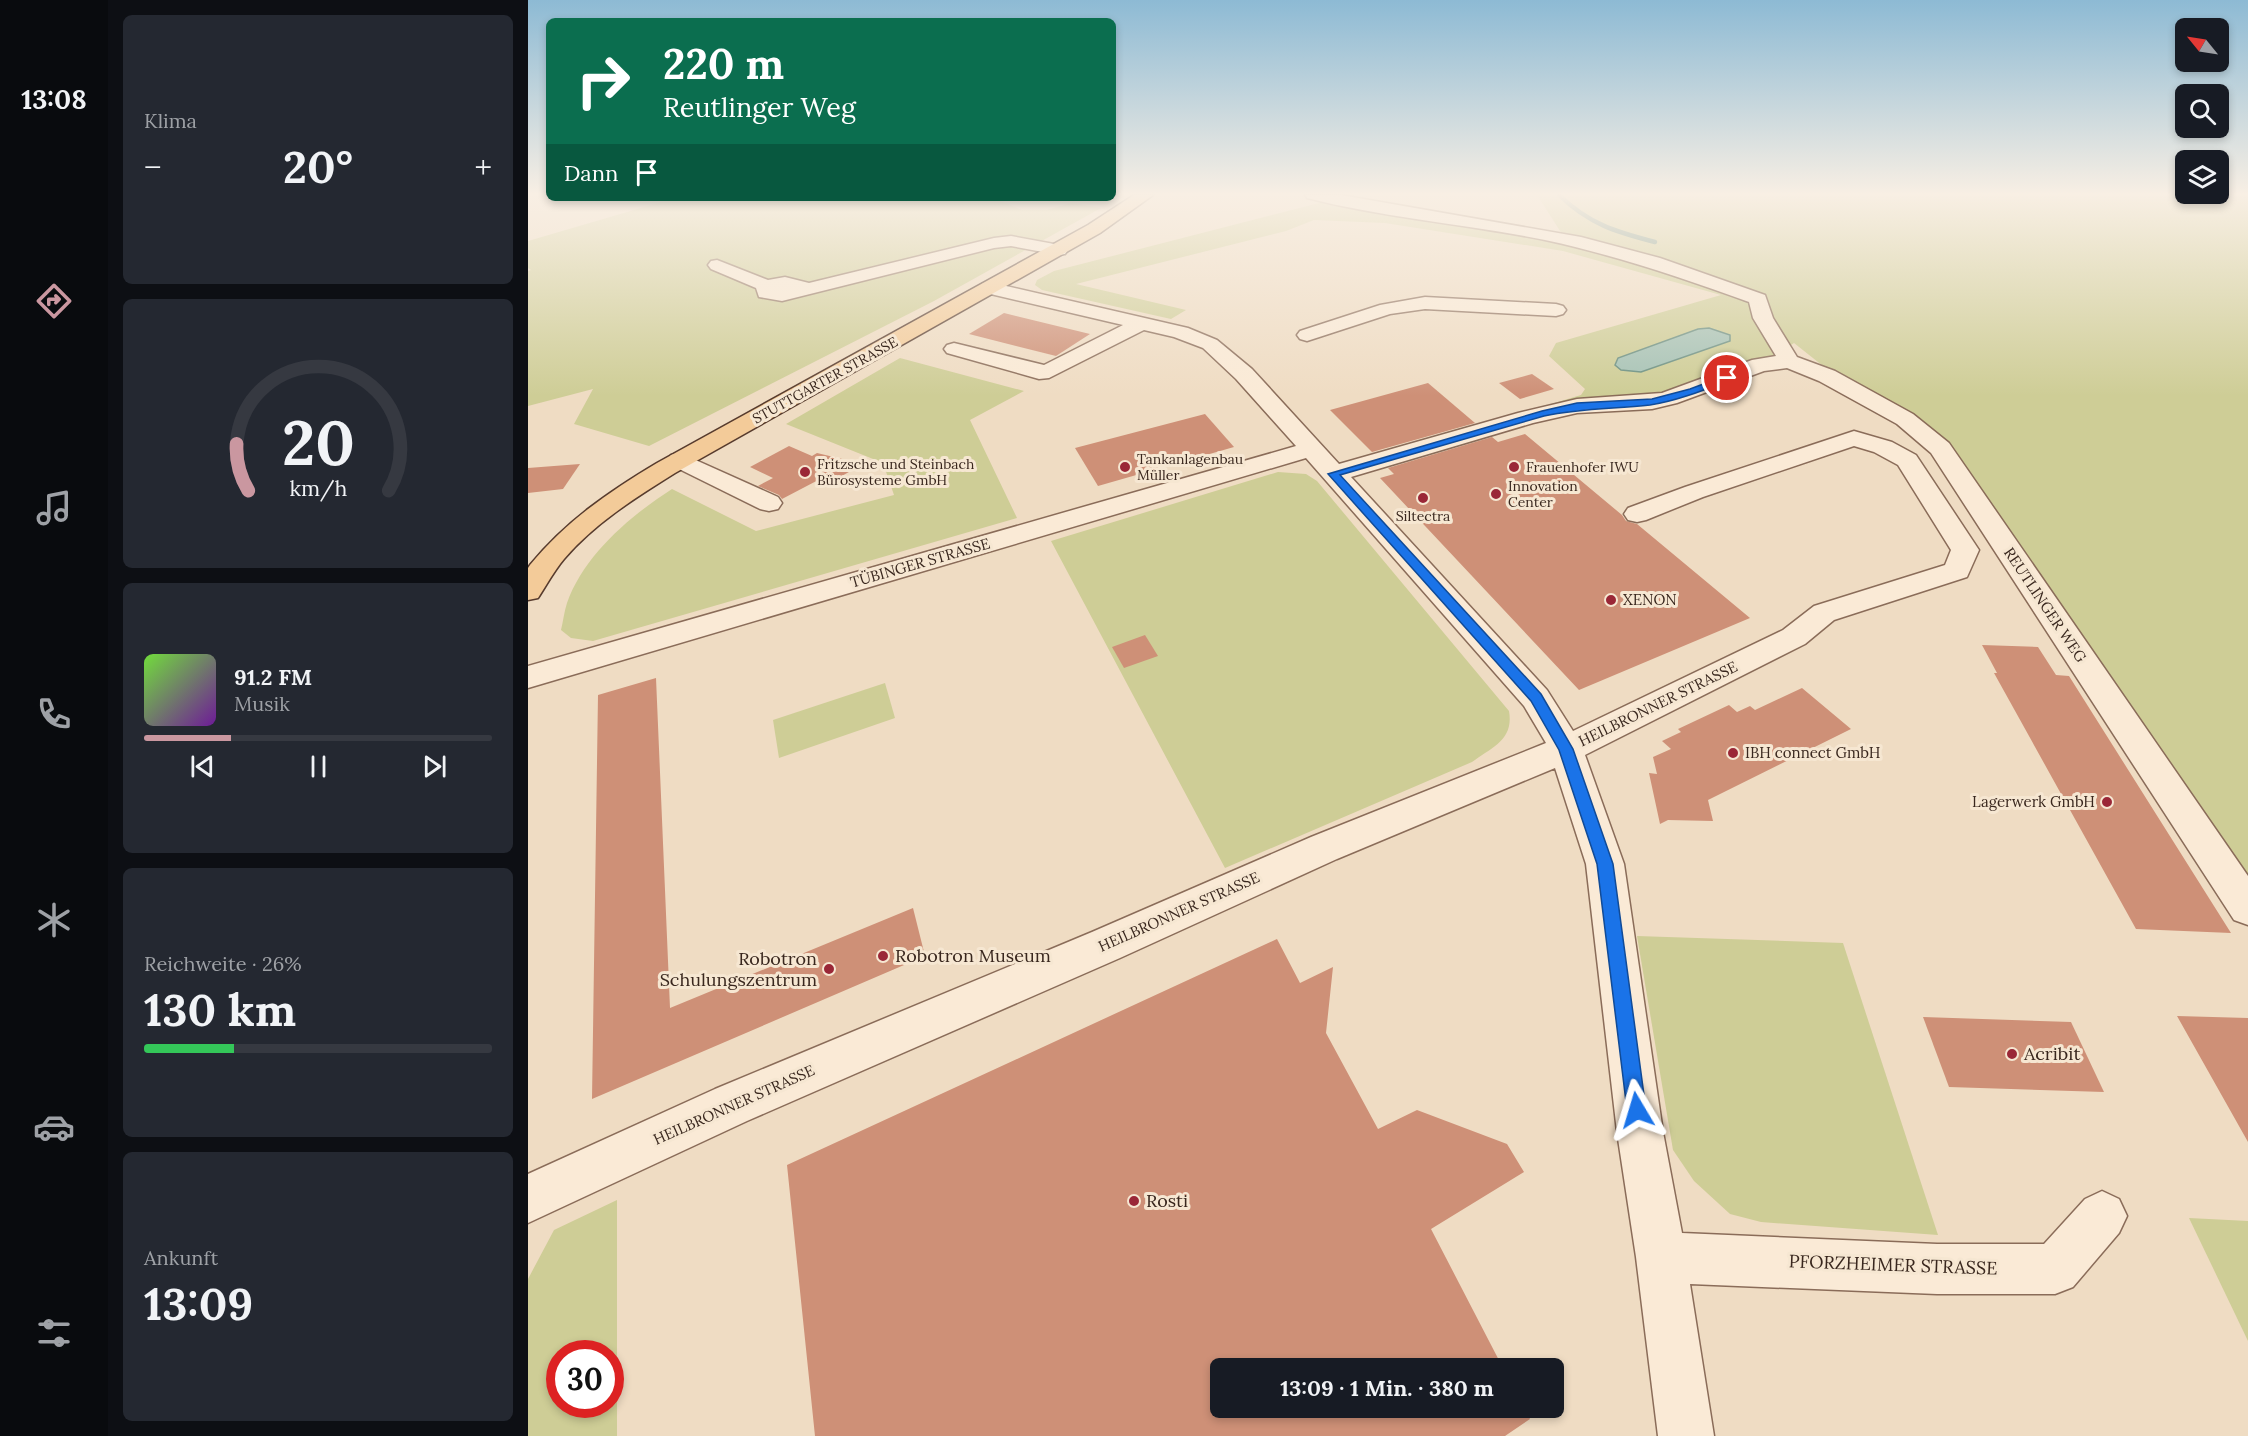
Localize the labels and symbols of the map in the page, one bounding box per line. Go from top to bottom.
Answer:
north arrow [2175,18,2229,72]
street label: STUTTGARTER STRASSE [749,332,901,427]
pin [1701,352,1752,403]
place label: Tankanlagenbau Müller [1137,450,1243,484]
place label: Fritzsche und Steinbach Bürosysteme GmbH [817,455,974,489]
place label: Frauenhofer IWU [1526,458,1639,476]
marker: Tankanlagenbau Müller [1118,460,1132,474]
marker: Frauenhofer IWU [1507,460,1521,474]
marker: Fritzsche und Steinbach Bürosysteme GmbH [798,465,812,479]
place label: Innovation Center [1508,477,1578,511]
marker: Innovation Center [1489,487,1503,501]
marker: Siltectra [1416,491,1430,505]
place label: Siltectra [1396,507,1450,525]
street label: TÜBINGER STRASSE [848,533,992,592]
street label: REUTLINGER WEG [2000,544,2091,666]
place label: XENON [1623,590,1677,609]
marker: XENON [1604,593,1618,607]
street label: HEILBRONNER STRASSE [1575,657,1740,750]
place label: IBH connect GmbH [1745,743,1880,762]
marker: IBH connect GmbH [1726,746,1740,760]
place label: Lagerwerk GmbH [1972,792,2095,811]
marker: Lagerwerk GmbH [2100,795,2114,809]
street label: HEILBRONNER STRASSE [1095,867,1262,956]
place label: Robotron Museum [895,944,1051,967]
place label: Robotron Schulungszentrum [660,947,817,991]
marker: Robotron Museum [876,949,890,963]
marker: Robotron Schulungszentrum [822,962,836,976]
place label: Acribit [2023,1042,2081,1065]
marker: Acribit [2005,1047,2019,1061]
street label: HEILBRONNER STRASSE [650,1060,817,1149]
position arrow [1605,1078,1669,1142]
place label: Rosti [1146,1189,1188,1212]
marker: Rosti [1127,1194,1141,1208]
street label: PFORZHEIMER STRASSE [1788,1249,1998,1280]
speed limit sign: 30 [546,1340,624,1418]

